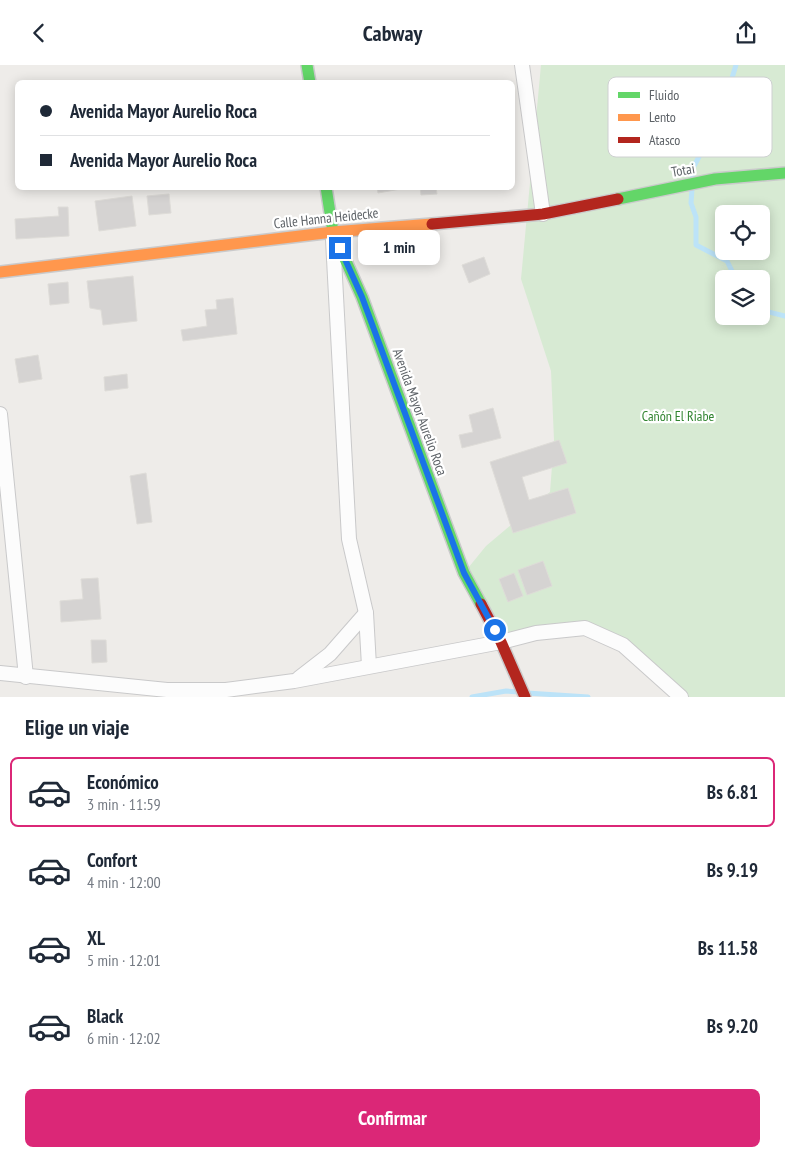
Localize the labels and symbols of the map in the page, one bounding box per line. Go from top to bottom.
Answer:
legend [608,77,772,157]
text: Fluido [649,86,679,104]
text: Lento [649,108,676,126]
text: Atasco [649,131,680,149]
street label: Totai [670,159,696,181]
street label: Calle Hanna Heidecke [273,204,379,232]
callout: 1 min [358,231,440,265]
route end [329,237,351,259]
street label: Avenida Mayor Aurelio Roca [389,346,451,478]
park label: Cañón El Riabe [642,407,715,425]
route start [484,619,506,641]

